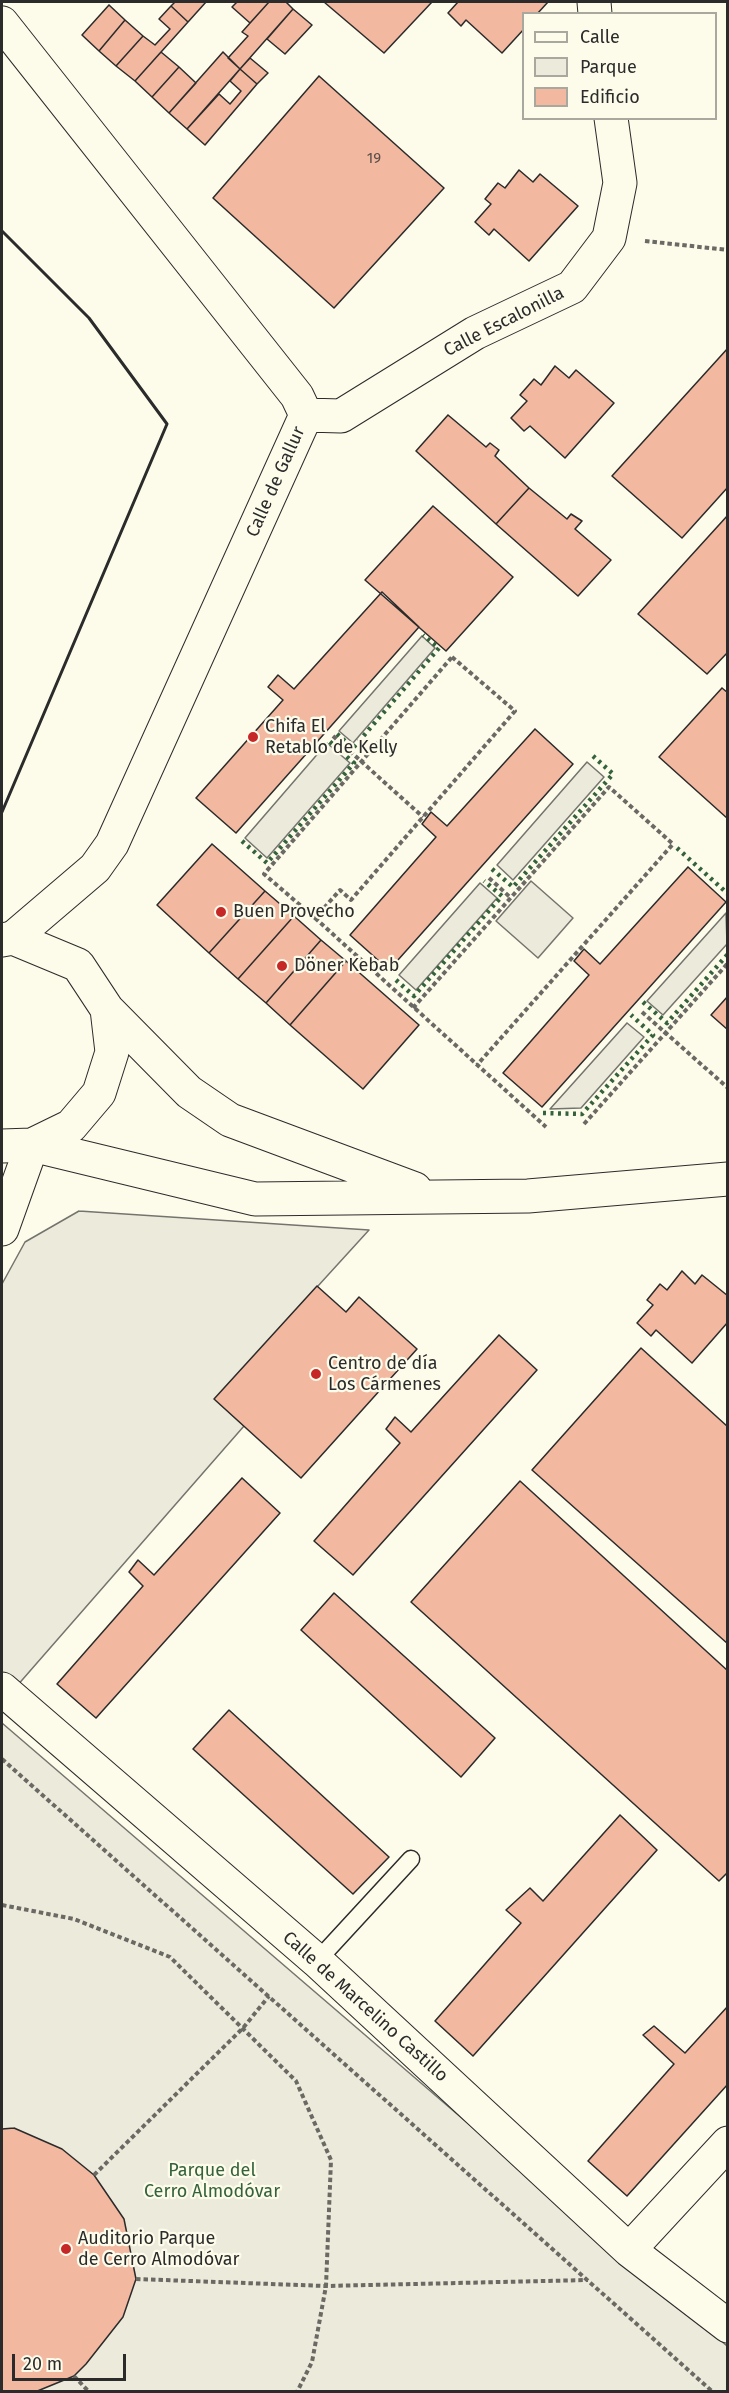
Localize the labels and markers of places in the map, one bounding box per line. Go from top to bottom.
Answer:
place label: Chifa El Retablo de Kelly [265,716,397,758]
marker: Chifa El Retablo de Kelly [246,730,260,744]
place label: Buen Provecho [233,901,355,923]
marker: Buen Provecho [214,905,228,919]
place label: Döner Kebab [294,955,399,977]
marker: Döner Kebab [275,959,289,973]
place label: Centro de día Los Cármenes [328,1353,441,1396]
marker: Centro de día Los Cármenes [309,1367,323,1381]
place label: Auditorio Parque de Cerro Almodóvar [78,2228,240,2270]
marker: Auditorio Parque de Cerro Almodóvar [59,2242,73,2256]

